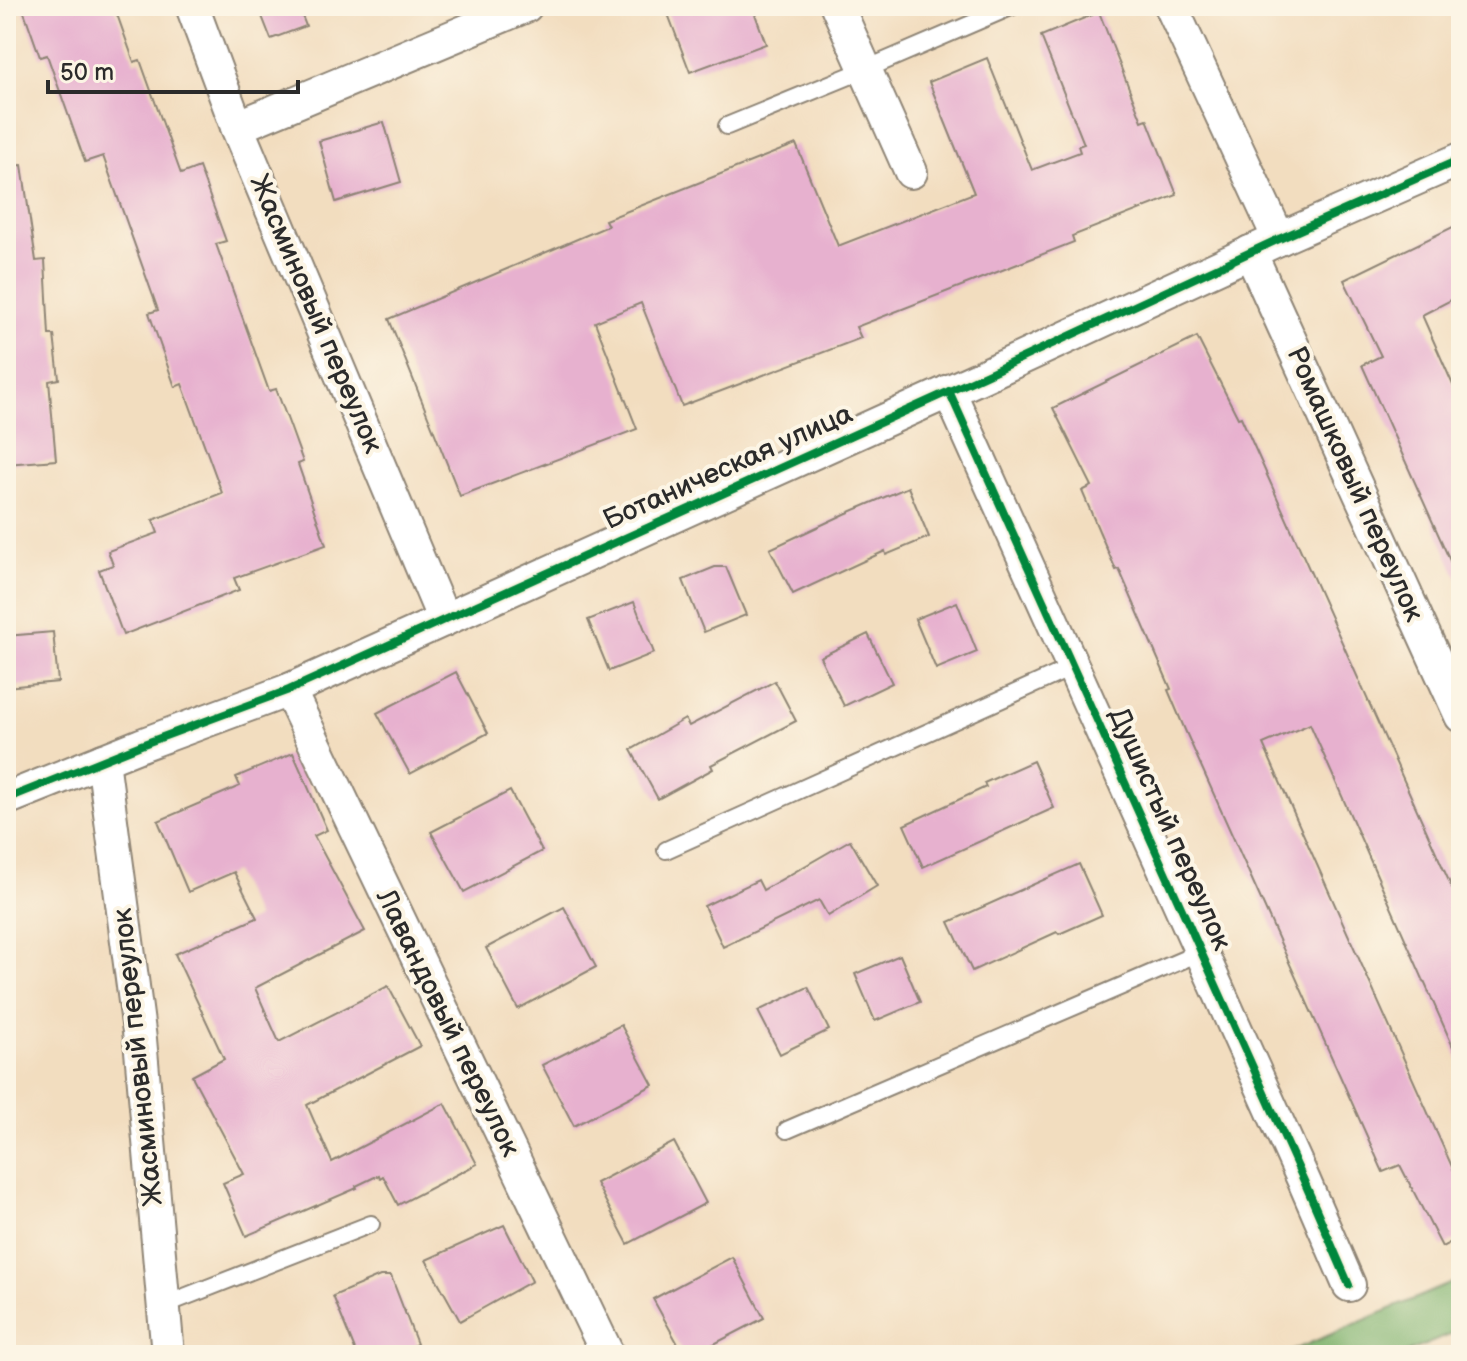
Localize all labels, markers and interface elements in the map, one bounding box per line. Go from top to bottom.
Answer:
scale bar [48,44,298,94]
text: 50 m [60,58,114,87]
street label: Жасминовый переулок [242,170,390,458]
street label: Ромашковый переулок [1279,341,1431,627]
street label: Ботаническая улица [598,397,858,537]
street label: Душистый переулок [1102,703,1238,955]
street label: Лавандовый переулок [369,883,527,1162]
street label: Жасминовый переулок [106,906,170,1208]

